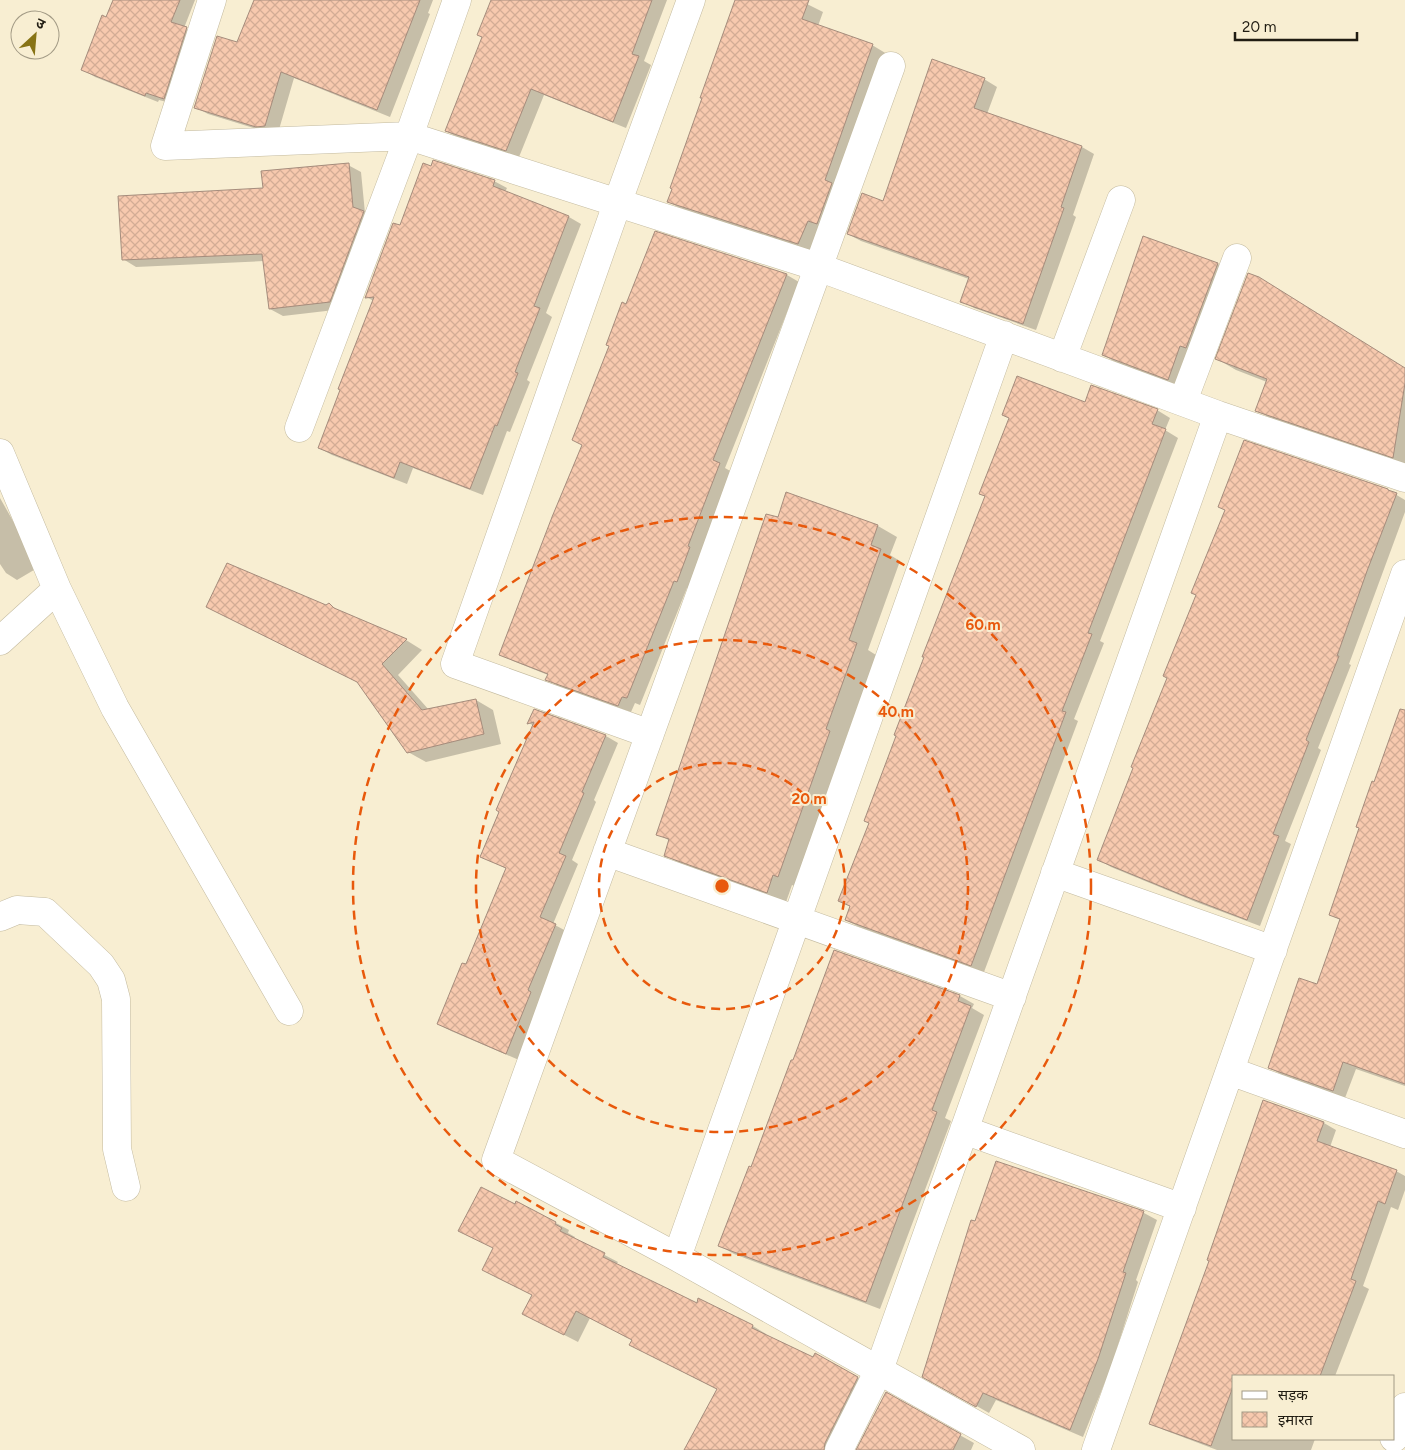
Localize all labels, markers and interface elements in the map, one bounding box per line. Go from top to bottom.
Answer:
north arrow [10,10,60,60]
scale bar [1235,10,1358,42]
text: उ [33,14,49,34]
text: 20 m [1242,18,1276,36]
text: 60 m [965,616,1001,634]
text: 40 m [878,703,914,721]
text: 20 m [791,790,827,808]
centre of rings [713,877,731,895]
legend [1232,1375,1395,1440]
text: सड़क [1278,1386,1308,1404]
text: इमारत [1278,1411,1313,1429]

